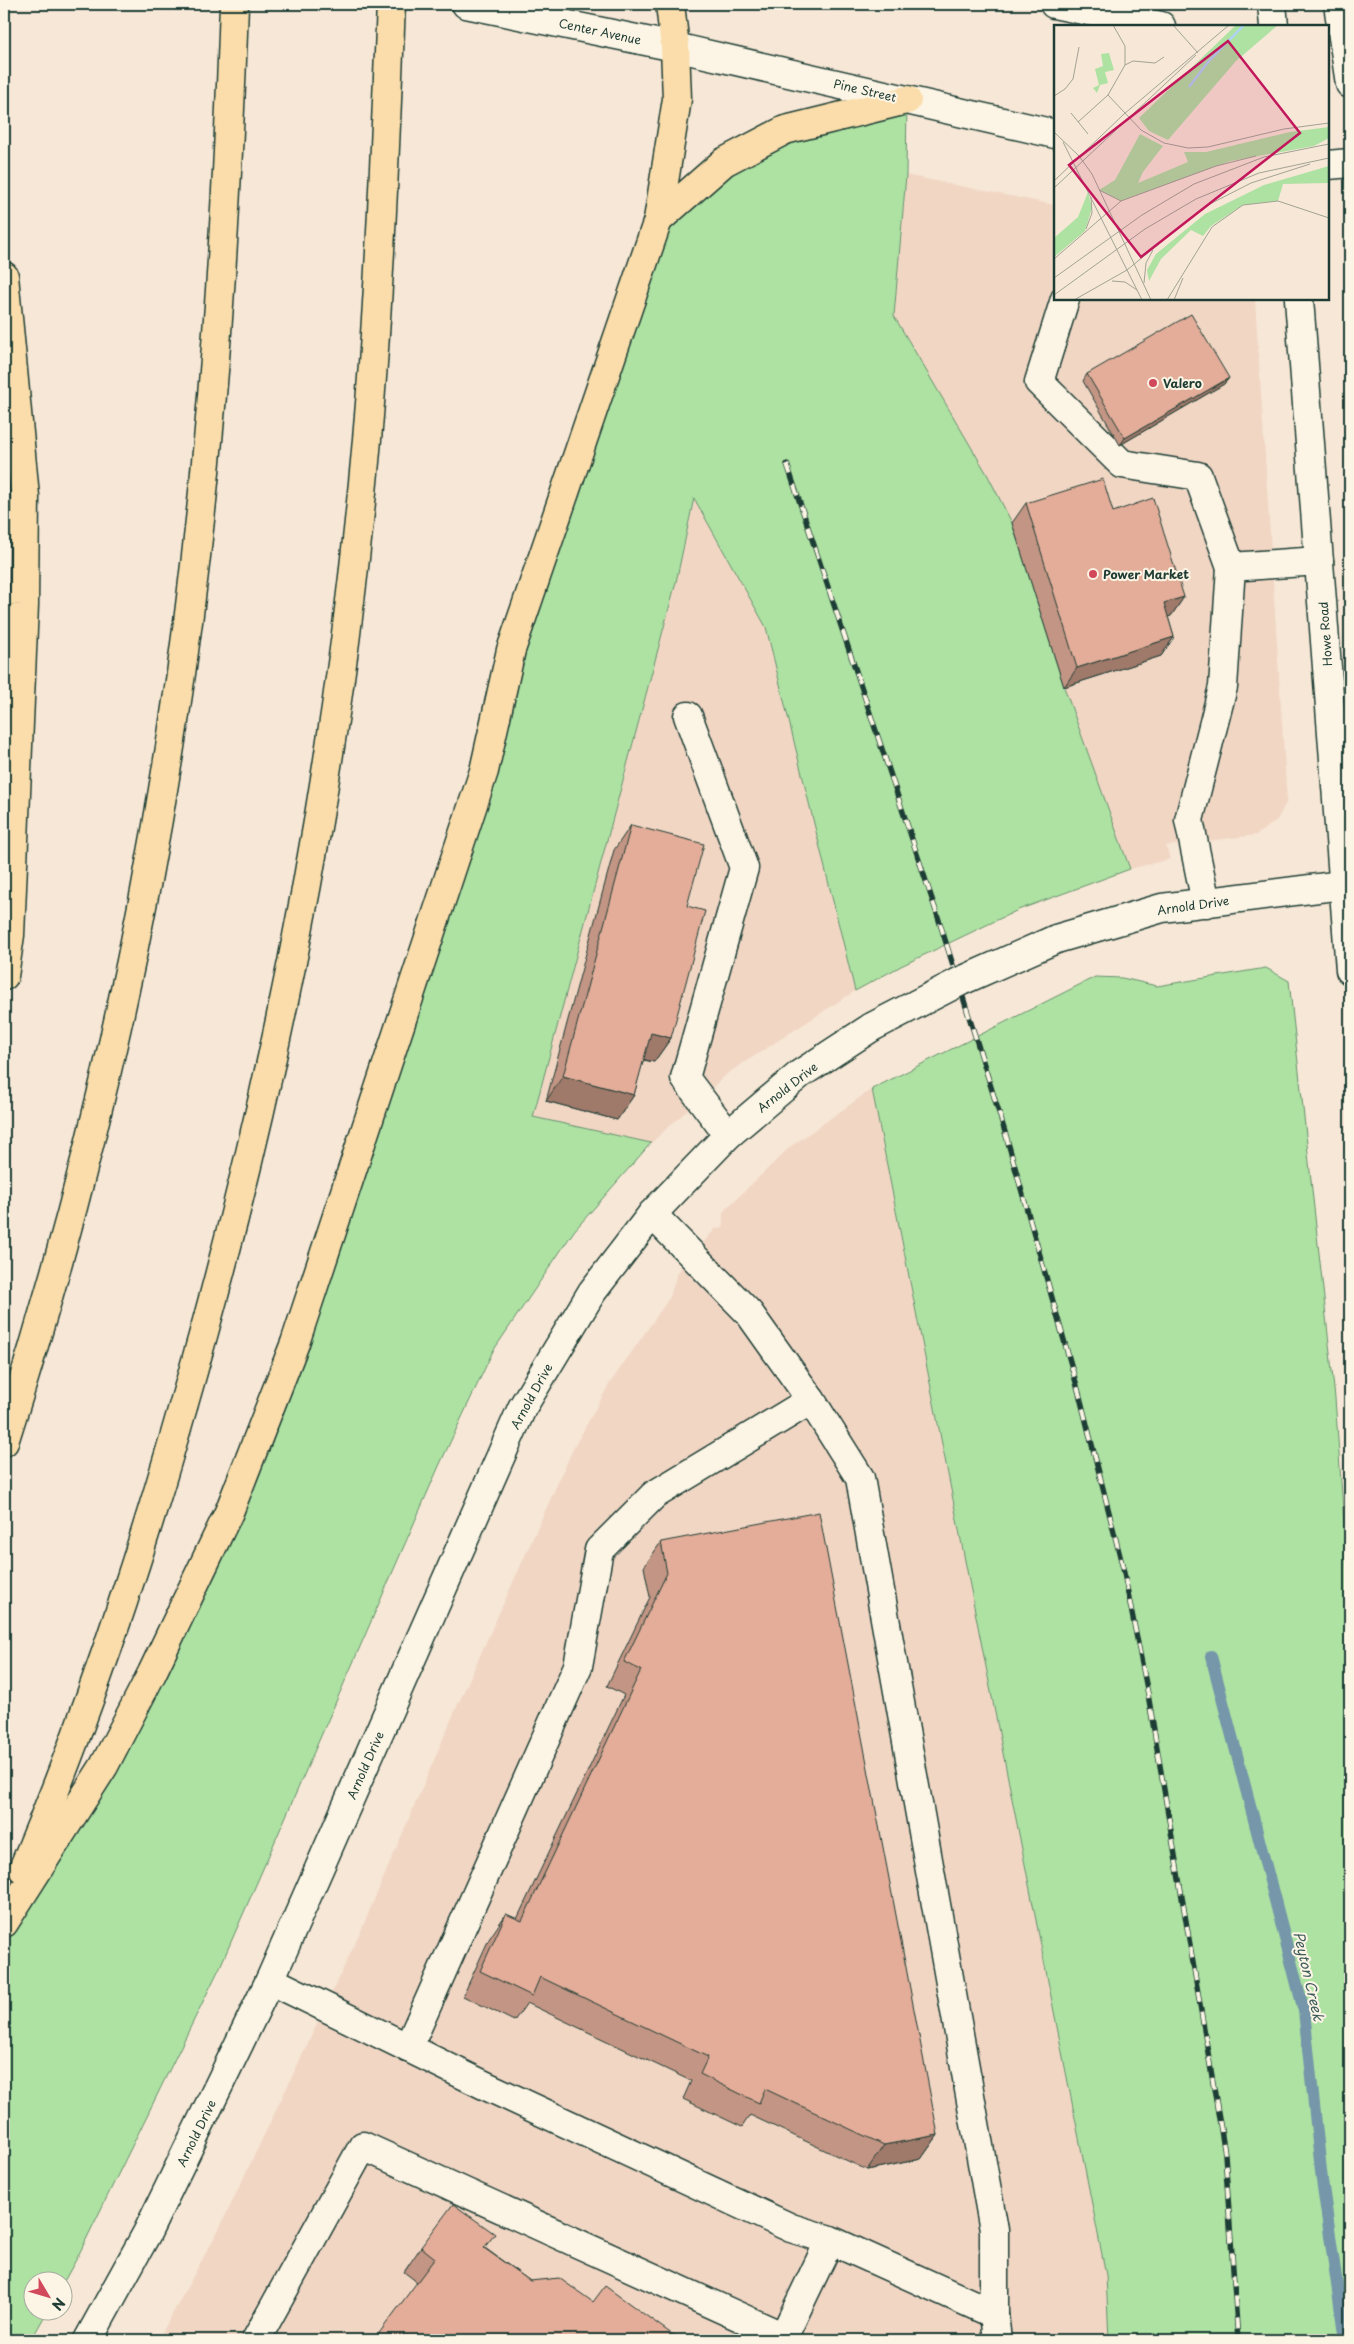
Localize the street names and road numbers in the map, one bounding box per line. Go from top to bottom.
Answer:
street label: Center Avenue [557,13,643,49]
street label: Pine Street [832,74,898,106]
street label: Howe Road [1314,601,1336,667]
street label: Arnold Drive [1156,891,1230,919]
street label: Arnold Drive [753,1058,821,1116]
street label: Arnold Drive [506,1360,556,1432]
street label: Arnold Drive [342,1728,388,1802]
street label: Arnold Drive [172,2096,220,2170]

